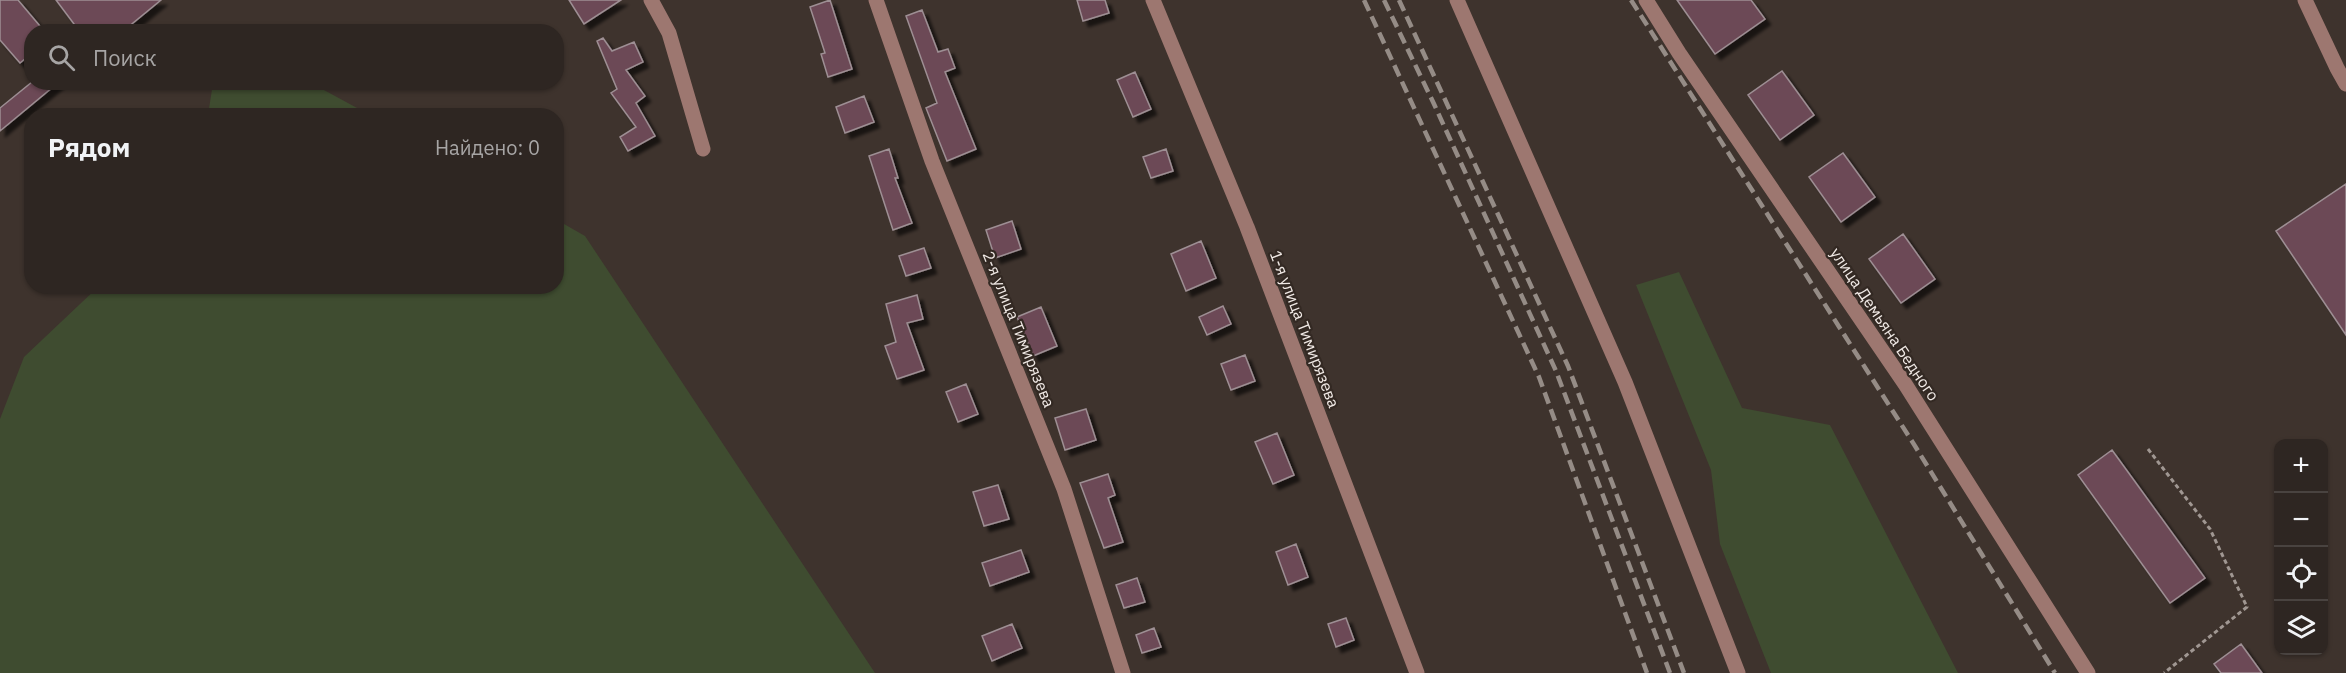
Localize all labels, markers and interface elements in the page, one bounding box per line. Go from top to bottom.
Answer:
search box [24,24,564,90]
icon: search [45,41,78,74]
text: Поиск [93,43,157,72]
text: Рядом [48,130,130,164]
text: Найдено: 0 [435,134,540,161]
street label: улица Демьяна Бедного [1826,244,1944,405]
street label: 2-я улица Тимирязева [978,248,1060,411]
street label: 1-я улица Тимирязева [1266,248,1344,411]
map controls [2274,439,2328,655]
button: + [2274,439,2328,493]
button: − [2274,493,2328,547]
button: locate [2274,547,2328,601]
button: layers [2274,601,2328,655]

